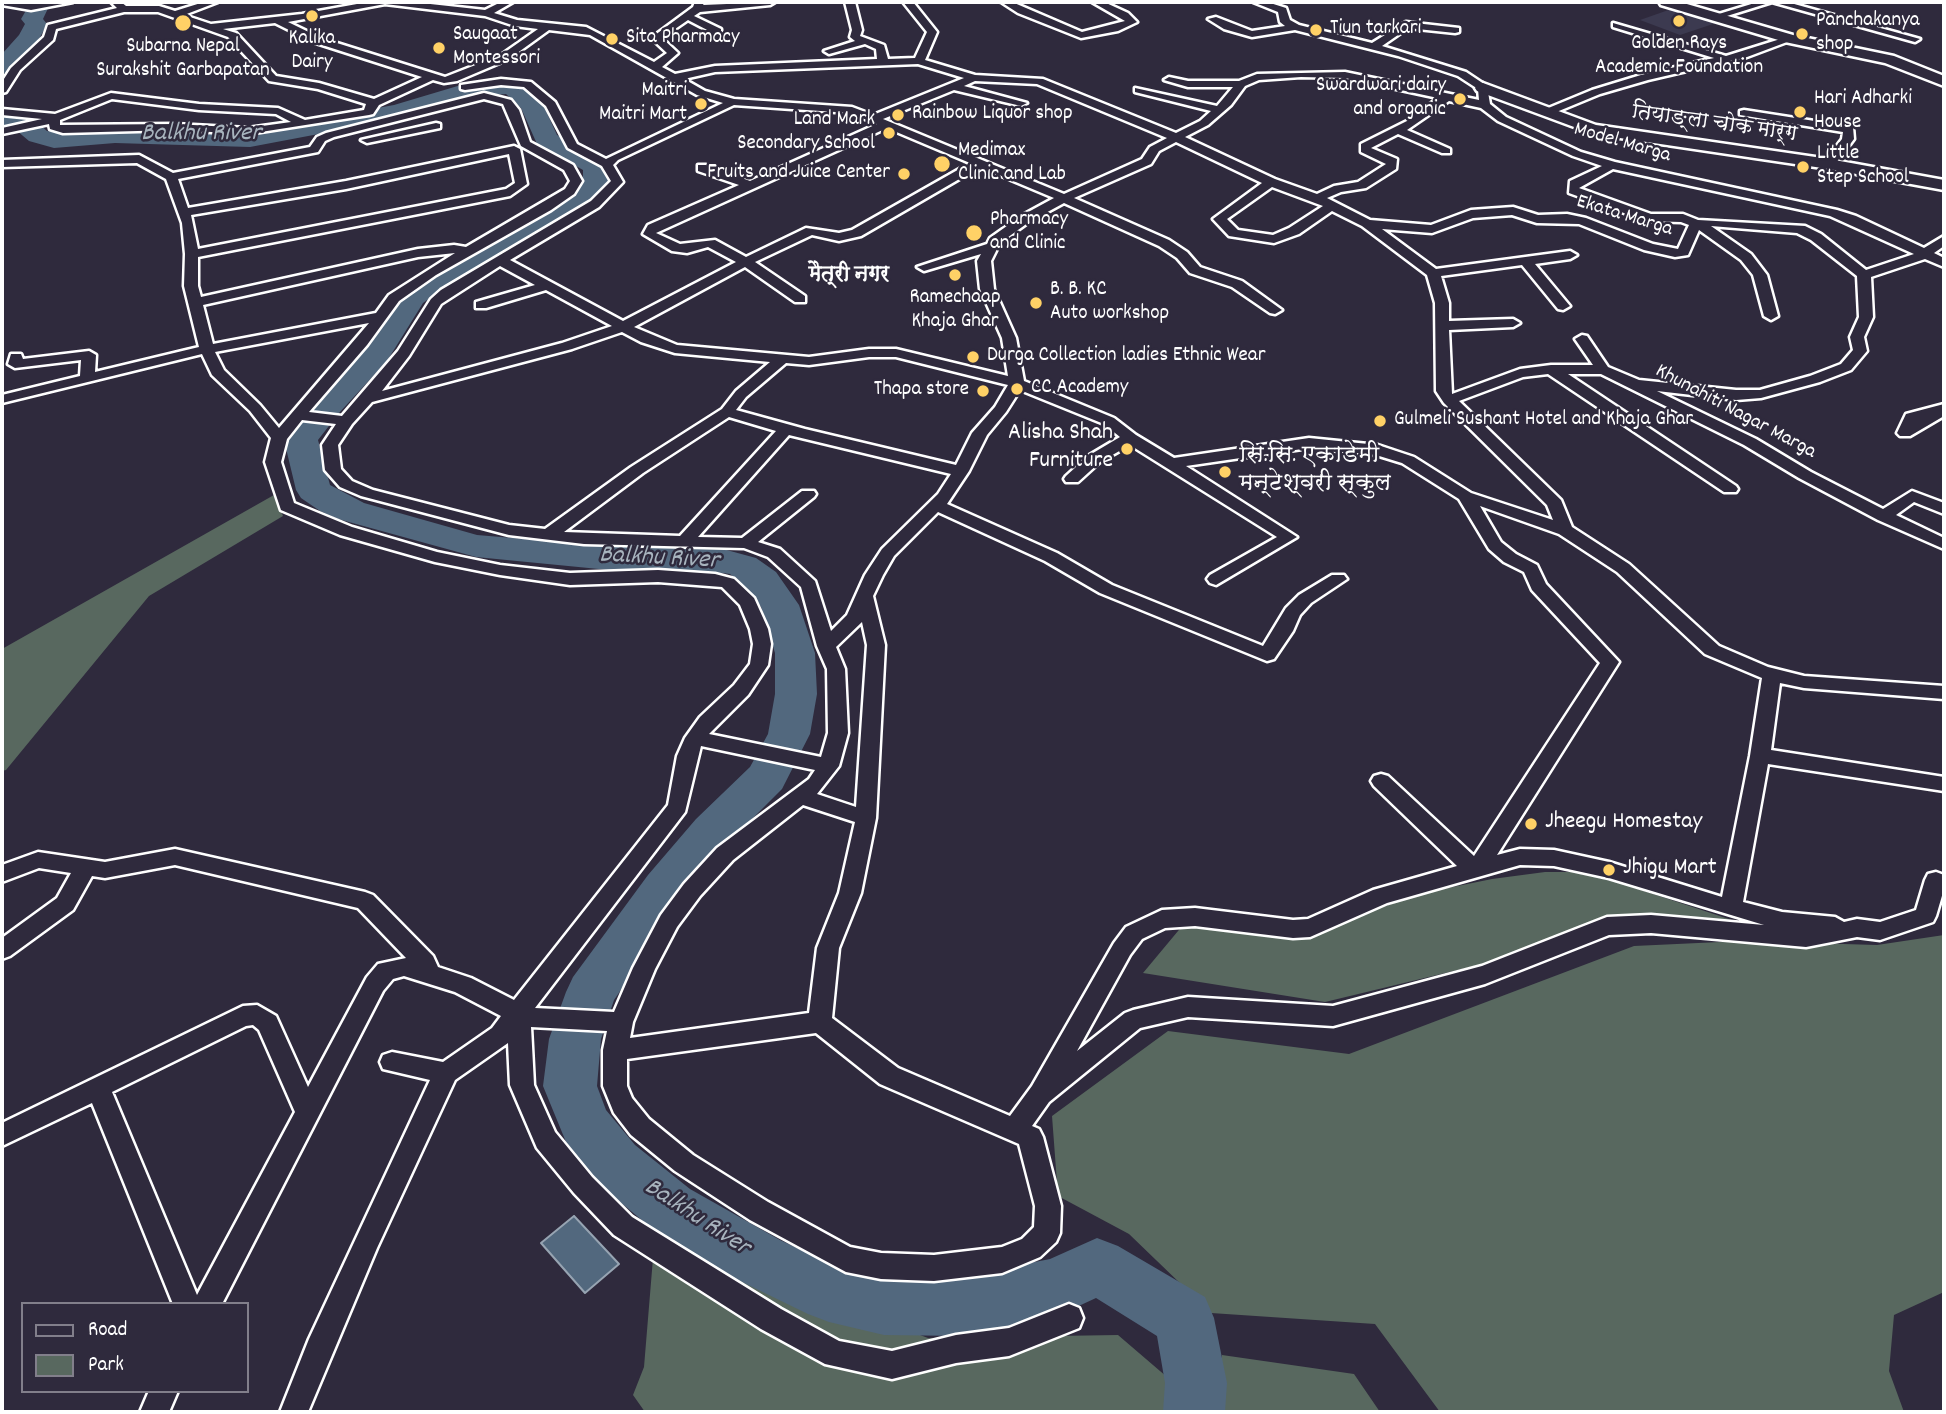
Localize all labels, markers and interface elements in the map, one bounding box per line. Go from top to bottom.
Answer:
marker: Kalika Dairy [304,8,320,24]
place label: Panchakanya shop [1816,9,1920,59]
marker: Subarna Nepal Surakshit Garbapatan [173,13,193,33]
marker: Golden Rays Academic Foundation [1671,13,1687,29]
place label: Tiun tarkari [1330,17,1421,43]
marker: Tiun tarkari [1308,22,1324,38]
place label: Saugaat Montessori [453,23,540,73]
place label: Sita Pharmacy [626,26,740,52]
marker: Panchakanya shop [1794,26,1810,42]
place label: Kalika Dairy [289,27,335,77]
marker: Sita Pharmacy [604,31,620,47]
place label: Golden Rays Academic Foundation [1595,32,1763,82]
place label: Subarna Nepal Surakshit Garbapatan [96,35,270,85]
marker: Saugaat Montessori [431,40,447,56]
place label: Swardwari dairy and organic [1316,74,1446,124]
place label: Maitri Maitri Mart [599,79,687,129]
place label: Hari Adharki House [1814,87,1912,137]
marker: Swardwari dairy and organic [1452,91,1468,107]
marker: Maitri Maitri Mart [693,96,709,112]
street label: तियाङ्ला चोक मार्ग [1630,101,1798,149]
place label: Rainbow Liquor shop [912,102,1073,128]
marker: Hari Adharki House [1792,104,1808,120]
marker: Rainbow Liquor shop [890,107,906,123]
place label: Land Mark Secondary School [737,108,875,158]
street label: Model Marga [1571,118,1673,170]
water label: Balkhu River [141,119,261,151]
marker: Land Mark Secondary School [881,125,897,141]
place label: Medimax Clinic and Lab [958,139,1066,189]
place label: Little Step School [1817,142,1909,192]
marker: Medimax Clinic and Lab [932,154,952,174]
marker: Little Step School [1795,159,1811,175]
place label: Fruits and Juice Center [707,161,890,187]
marker: Fruits and Juice Center [896,166,912,182]
street label: Ekata Marga [1573,190,1675,244]
place label: Pharmacy and Clinic [990,208,1068,258]
marker: Pharmacy and Clinic [964,223,984,243]
district label: मैत्री नगर [809,264,889,290]
marker: Ramechaap Khaja Ghar [947,267,963,283]
place label: B. B. KC Auto workshop [1050,278,1169,328]
place label: Ramechaap Khaja Ghar [909,286,1001,336]
marker: B. B. KC Auto workshop [1028,295,1044,311]
place label: Durga Collection ladies Ethnic Wear [987,344,1265,370]
marker: Durga Collection ladies Ethnic Wear [965,349,981,365]
street label: Khunahiti Nagar Marga [1650,360,1820,466]
place label: CC Academy [1031,376,1128,402]
place label: Thapa store [874,378,969,404]
marker: CC Academy [1009,381,1025,397]
marker: Thapa store [975,383,991,399]
place label: Gulmeli Sushant Hotel and Khaja Ghar [1394,408,1693,434]
marker: Gulmeli Sushant Hotel and Khaja Ghar [1372,413,1388,429]
place label: Alisha Shah Furniture [1008,421,1113,477]
marker: Alisha Shah Furniture [1119,441,1135,457]
place label: सि.सि. एकाडेमी मन्टेश्वरी स्कुल [1239,444,1391,500]
marker: सि.सि. एकाडेमी मन्टेश्वरी स्कुल [1217,464,1233,480]
water label: Balkhu River [598,541,720,579]
place label: Jheegu Homestay [1545,810,1702,838]
marker: Jheegu Homestay [1523,816,1539,832]
place label: Jhigu Mart [1623,856,1717,884]
marker: Jhigu Mart [1601,862,1617,878]
water label: Balkhu River [637,1173,755,1265]
legend [21,1302,248,1393]
text: Road [88,1316,127,1346]
text: Park [88,1351,124,1381]

